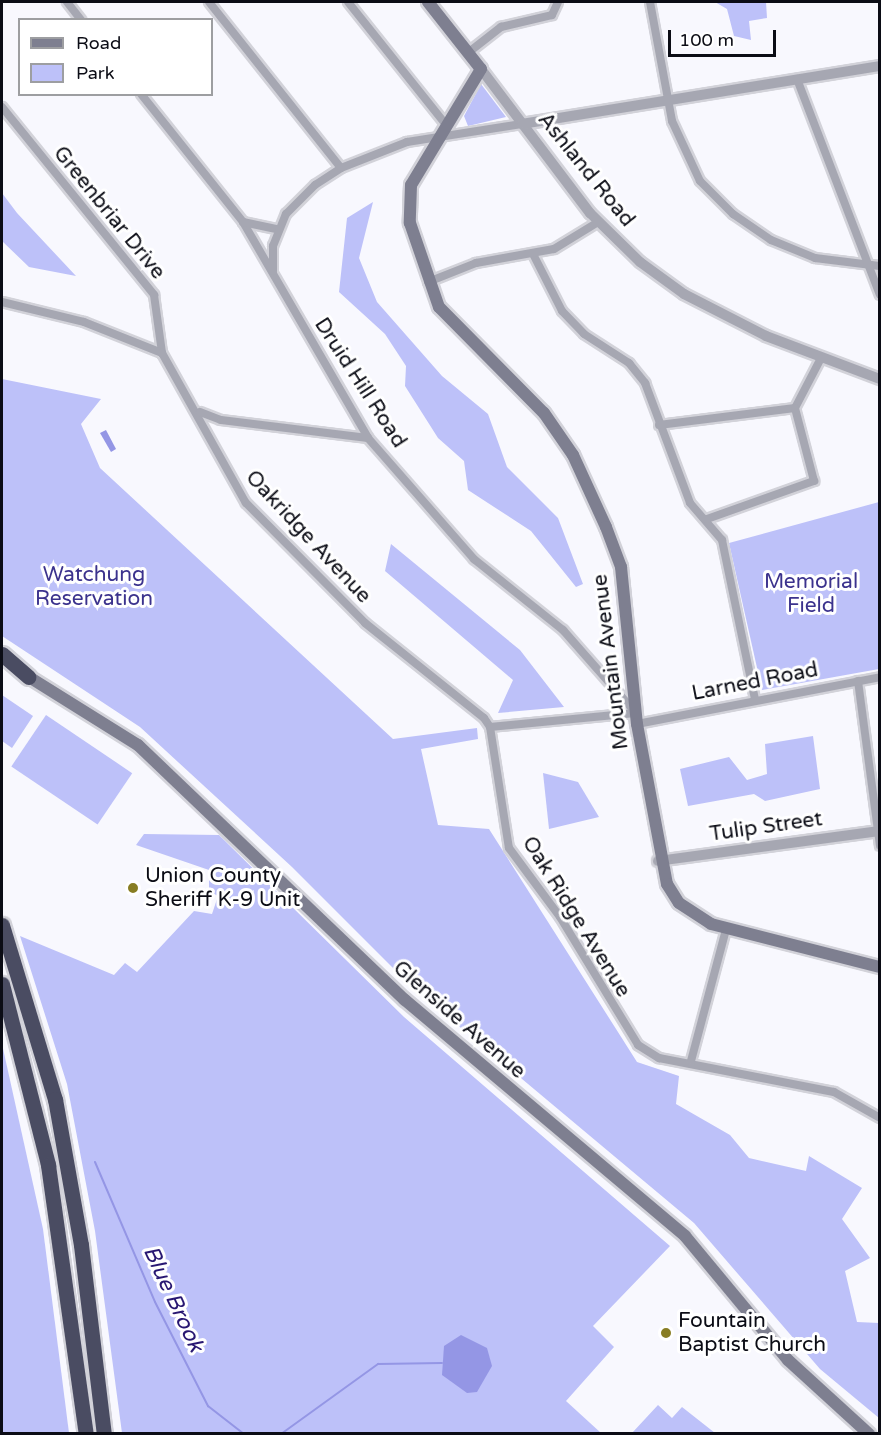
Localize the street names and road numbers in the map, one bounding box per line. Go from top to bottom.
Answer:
street label: Ashland Road [532,108,640,232]
street label: Greenbriar Drive [48,141,170,285]
street label: Druid Hill Road [309,313,411,453]
street label: Oakridge Avenue [240,465,376,609]
street label: Mountain Avenue [588,573,634,751]
street label: Larned Road [690,657,820,707]
street label: Tulip Street [708,807,824,847]
street label: Oak Ridge Avenue [516,832,636,1002]
street label: Glenside Avenue [388,956,530,1084]

